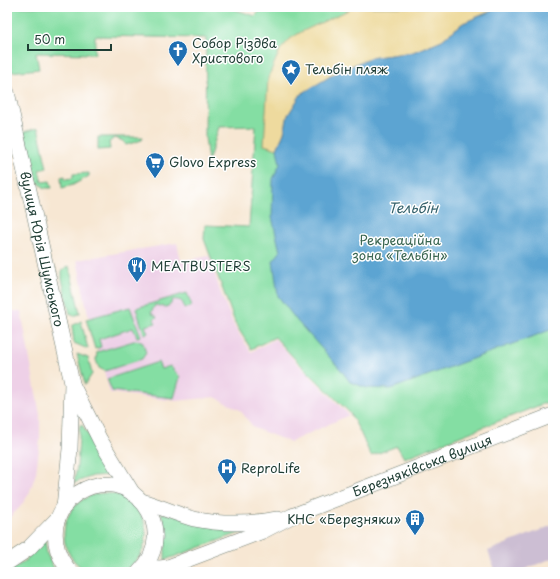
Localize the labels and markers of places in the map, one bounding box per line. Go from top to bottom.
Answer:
place label: Собор Різдва Христового [192,33,278,67]
church icon: Собор Різдва Христового [167,39,189,67]
place icon: Тельбін пляж [280,58,302,86]
place label: Тельбін пляж [305,59,388,78]
supermarket icon: Glovo Express [144,151,166,179]
place label: Glovo Express [169,152,256,171]
restaurant icon: MEATBUSTERS [126,255,148,283]
place label: MEATBUSTERS [151,256,251,275]
hospital icon: ReproLife [216,457,238,485]
place label: ReproLife [241,458,300,477]
building icon: КНС «Березняки» [404,508,426,536]
place label: КНС «Березняки» [287,509,401,528]

